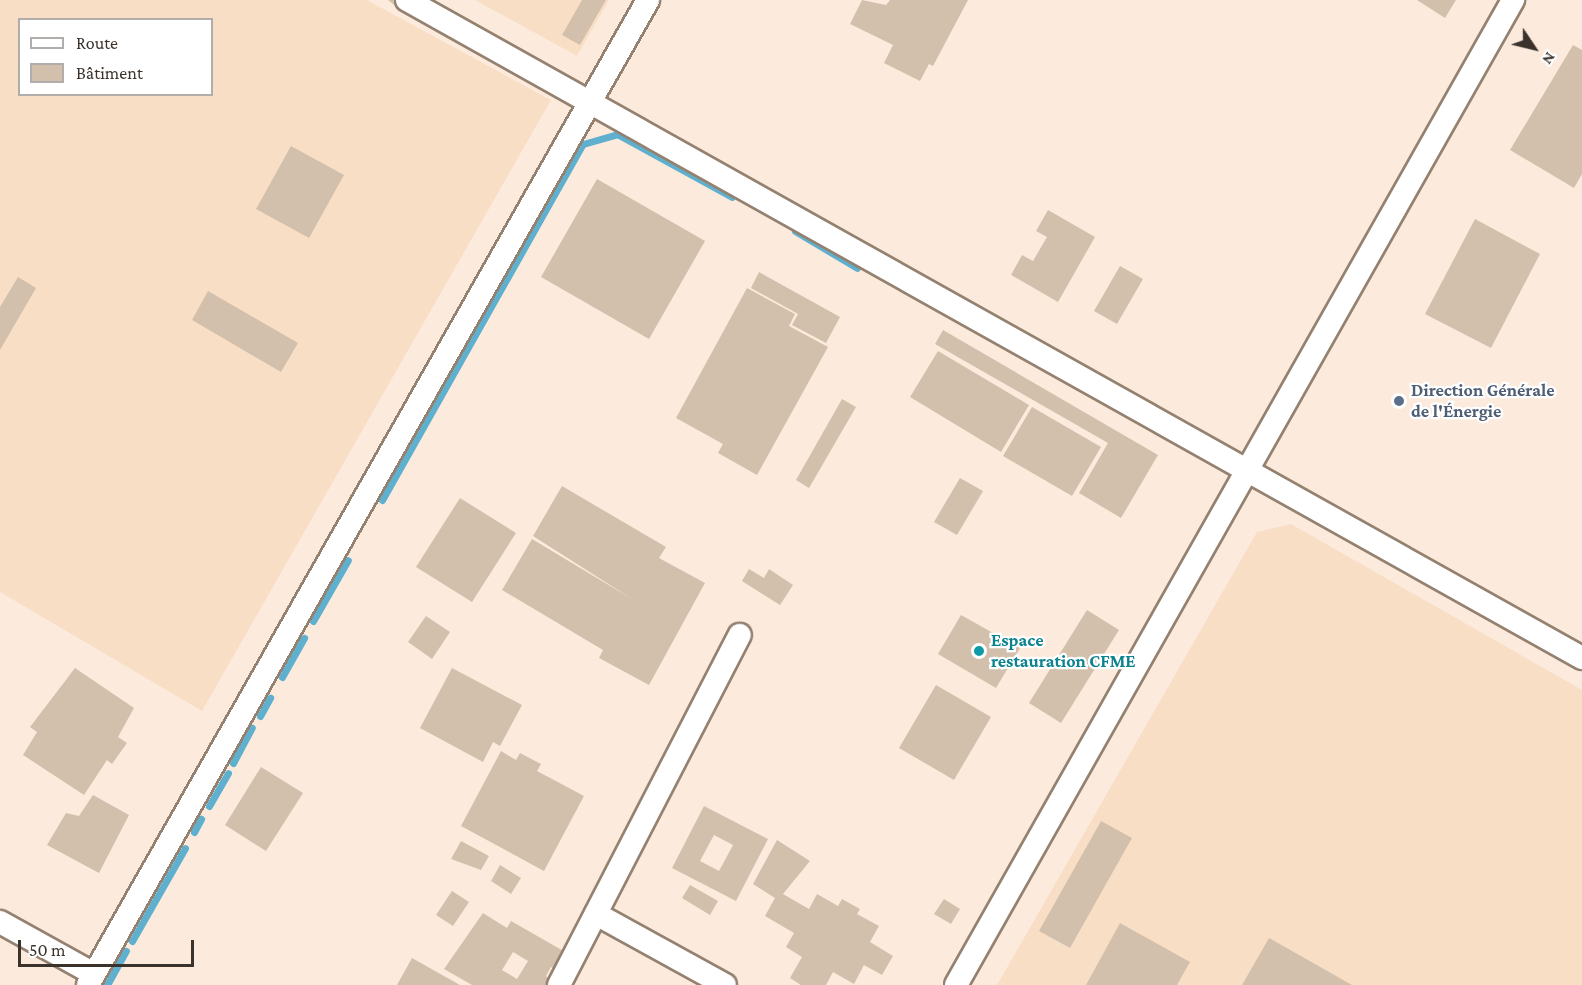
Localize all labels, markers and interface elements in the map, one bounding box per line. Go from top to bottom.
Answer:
legend [18,18,213,96]
north arrow [1504,18,1564,78]
text: Route [76,33,118,53]
text: N [1539,49,1559,68]
text: Bâtiment [76,63,143,83]
place label: Direction Générale de l'Énergie [1411,380,1555,422]
marker: Direction Générale de l'Énergie [1392,394,1406,408]
place label: Espace restauration CFME [991,630,1136,672]
marker: Espace restauration CFME [972,644,986,658]
scale bar [21,928,196,966]
text: 50 m [29,940,66,960]

